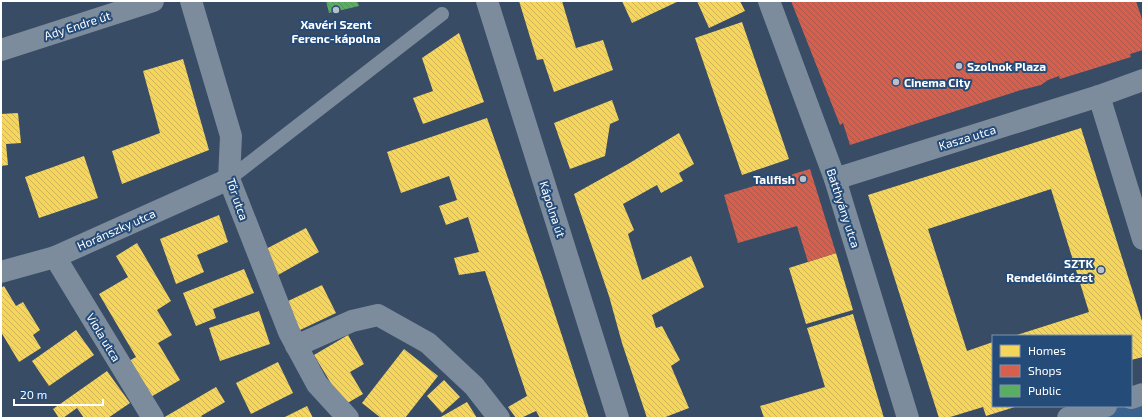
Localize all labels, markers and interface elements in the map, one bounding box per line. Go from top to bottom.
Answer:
marker: Xavéri Szent Ferenc-kápolna [331,5,341,15]
street label: Ady Endre út [42,8,112,42]
place label: Xavéri Szent Ferenc-kápolna [291,17,381,45]
place label: Szolnok Plaza [967,59,1046,73]
marker: Szolnok Plaza [954,61,964,71]
place label: Cinema City [904,75,971,90]
marker: Cinema City [891,77,901,87]
street label: Kasza utca [937,122,997,152]
street label: Batthyány utca [825,167,863,249]
place label: Talifish [753,172,795,186]
marker: Talifish [798,174,808,184]
street label: Tőr utca [224,176,252,222]
street label: Kápolna út [537,179,569,239]
street label: Horánszky utca [75,205,157,253]
place label: SZTK Rendelőintézet [1006,256,1093,284]
marker: SZTK Rendelőintézet [1096,265,1106,275]
street label: Viola utca [84,310,124,364]
legend [992,335,1132,407]
text: Homes [1028,343,1066,357]
text: Shops [1028,363,1062,377]
scale bar [14,381,103,407]
text: Public [1028,383,1061,397]
text: 20 m [20,387,47,401]

